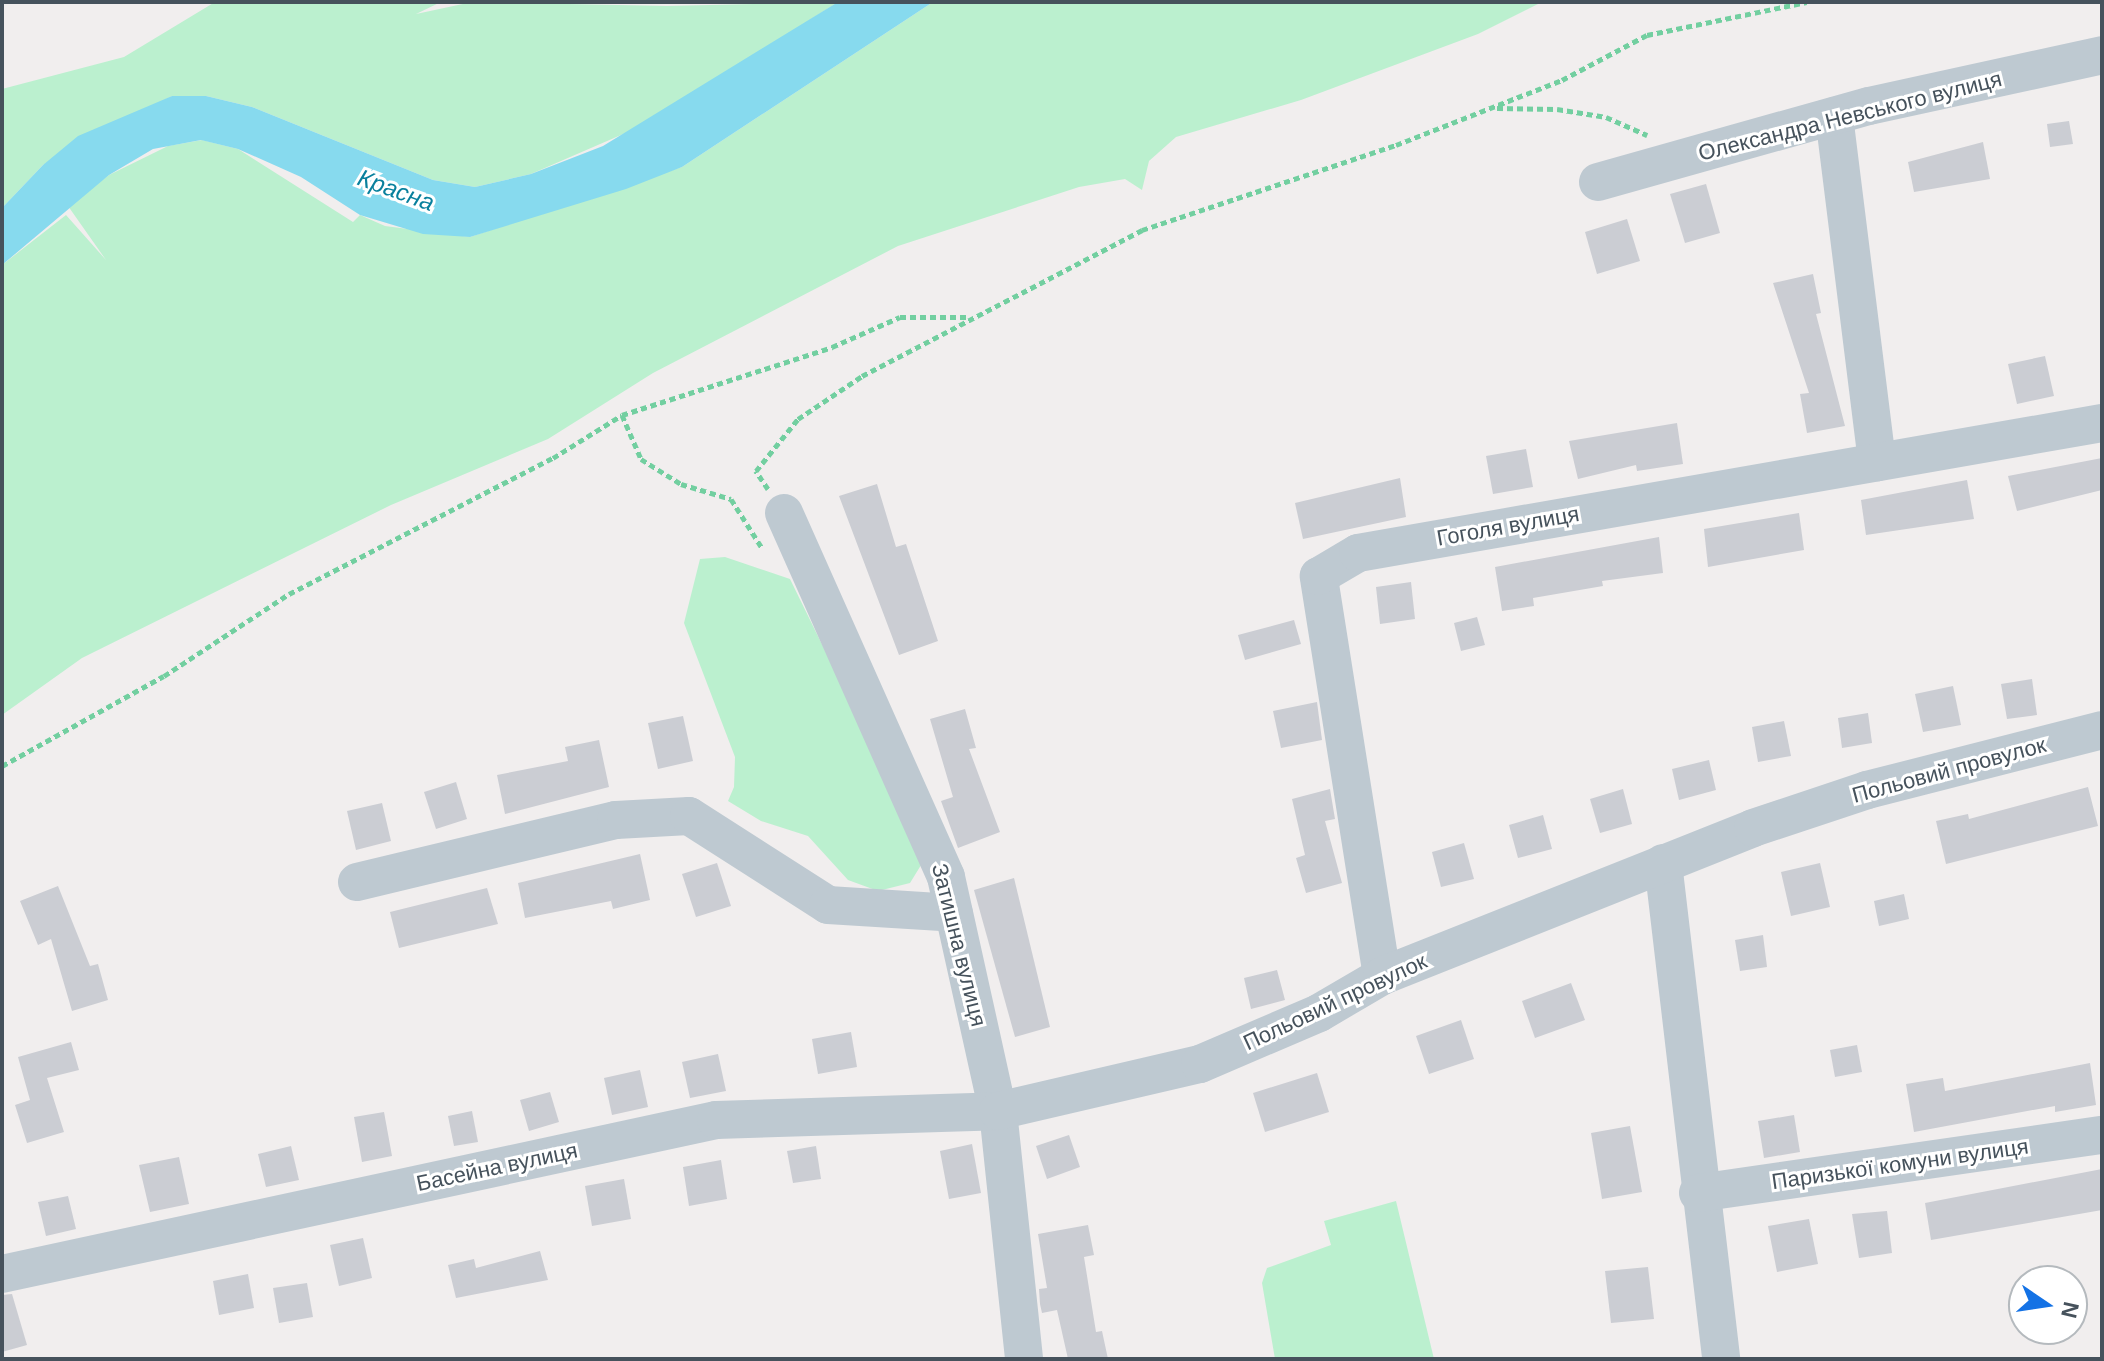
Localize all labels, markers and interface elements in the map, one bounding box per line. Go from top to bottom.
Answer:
street label: Олександра Невського вулиця [1695,65,2005,167]
water label: Красна [354,163,438,217]
street label: Гоголя вулиця [1435,500,1581,552]
street label: Польовий провулок [1849,731,2049,809]
street label: Затишна вулиця [926,861,992,1029]
street label: Польовий провулок [1239,948,1431,1056]
street label: Паризької комуни вулиця [1770,1133,2030,1195]
street label: Басейна вулиця [414,1137,580,1197]
north arrow [2008,1265,2088,1345]
text: N [2056,1300,2084,1321]

